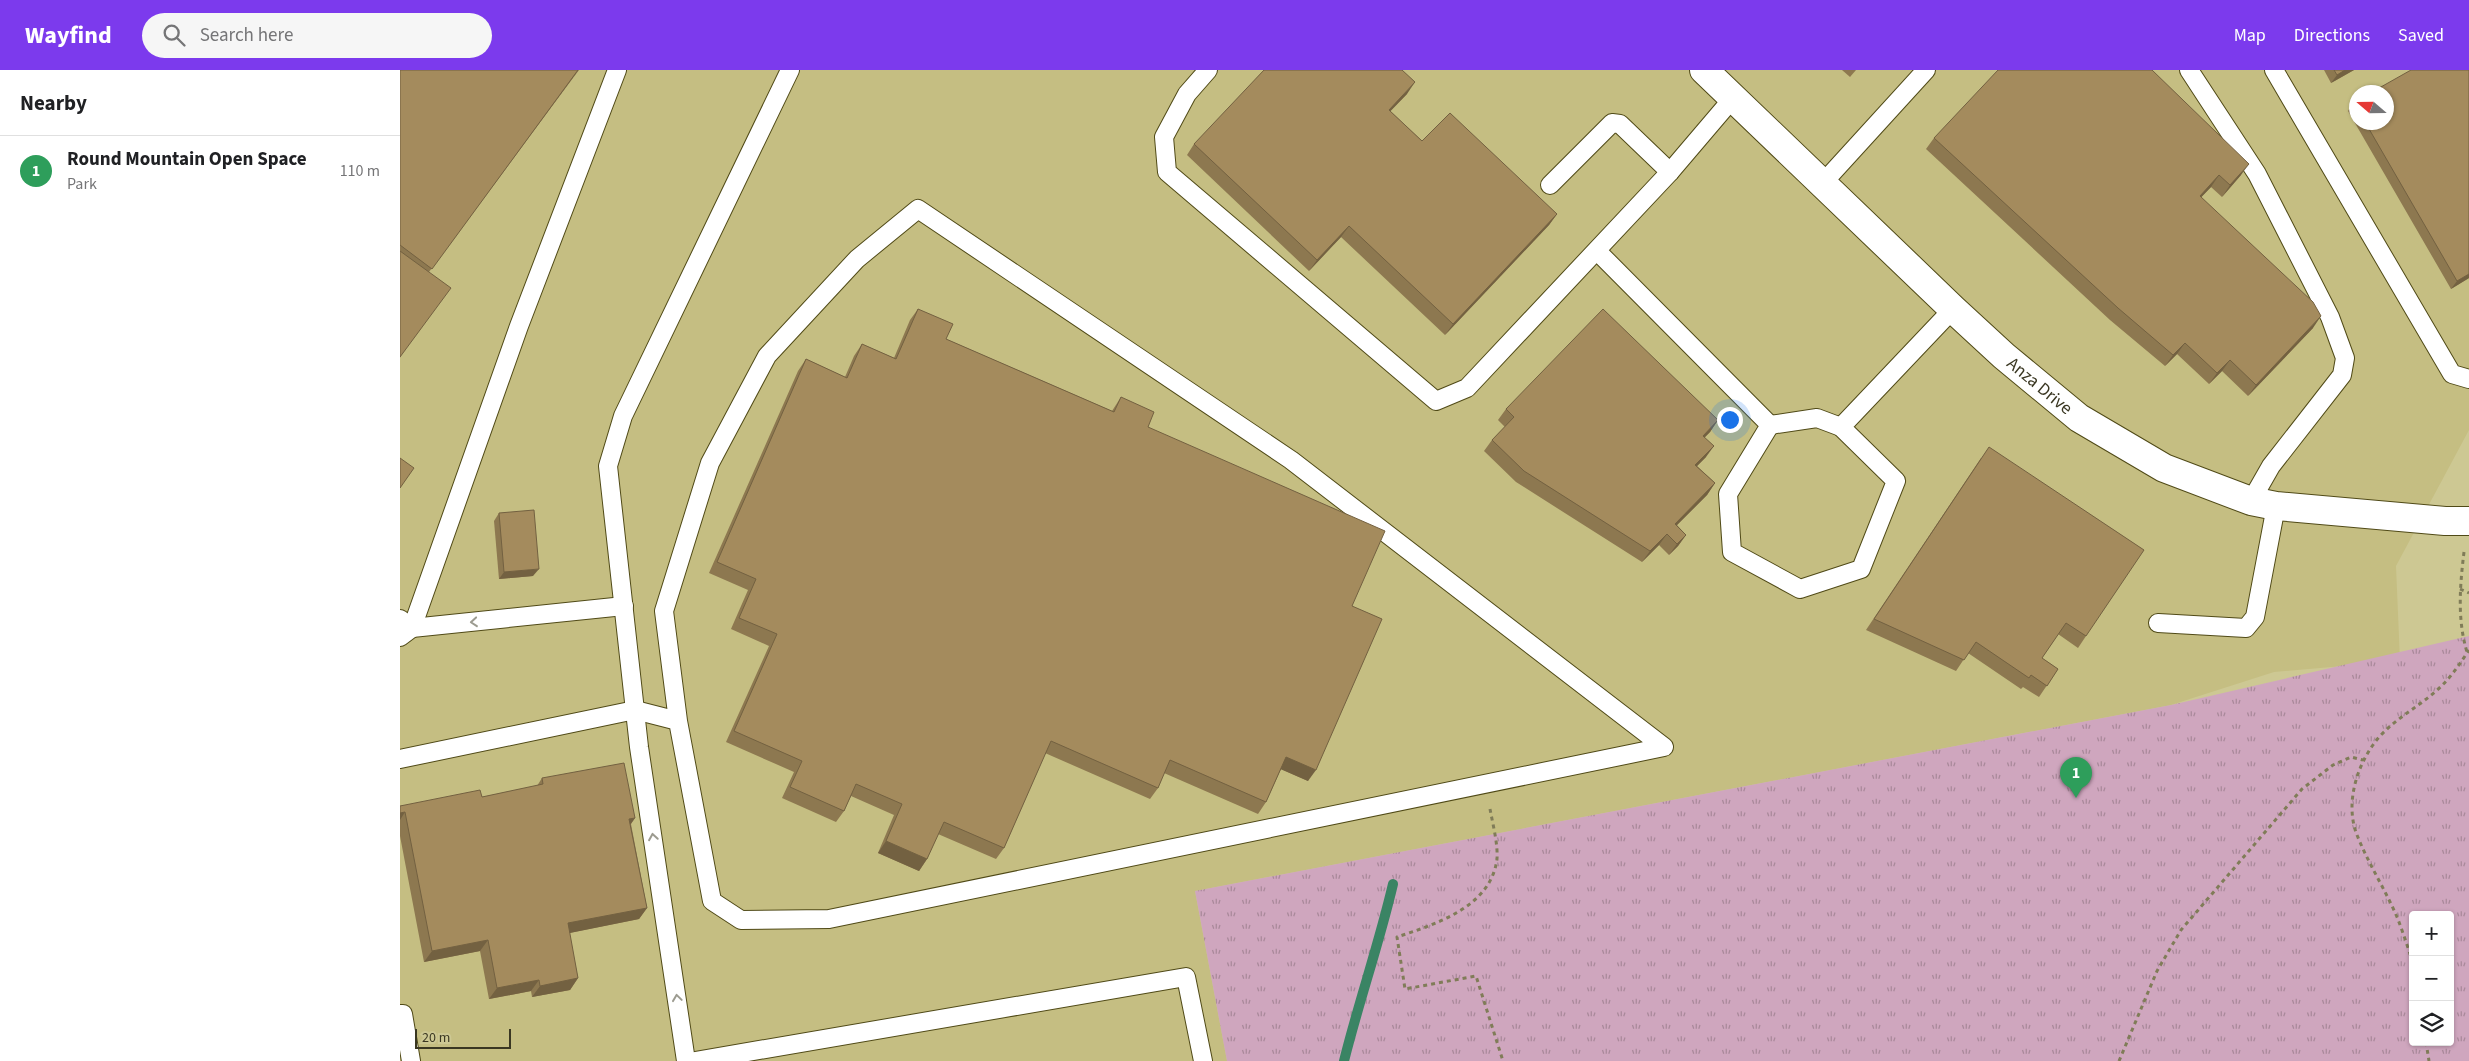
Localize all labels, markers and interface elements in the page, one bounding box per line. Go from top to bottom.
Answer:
search box [142,13,492,58]
text: Wayfind [25,18,112,53]
icon: search [160,21,188,49]
text: Search here [200,22,293,49]
text: Map [2234,23,2266,48]
text: Directions [2294,23,2370,48]
text: Saved [2398,23,2444,48]
north arrow [2349,85,2394,130]
text: Nearby [20,88,87,118]
text: Round Mountain Open Space [67,146,307,173]
text: 1 [32,160,40,182]
text: 110 m [340,160,380,182]
text: Park [67,173,97,195]
street label: Anza Drive [2001,351,2078,421]
your location [1717,407,1743,433]
one-way arrow [470,616,478,627]
pin: 1 [2060,757,2092,798]
one-way arrow [648,833,658,841]
map controls [2409,911,2454,1046]
button: + [2409,911,2454,956]
button: − [2409,956,2454,1001]
one-way arrow [672,993,683,1001]
button: layers [2409,1001,2454,1046]
scale bar [415,1026,511,1049]
text: 20 m [422,1028,450,1048]

